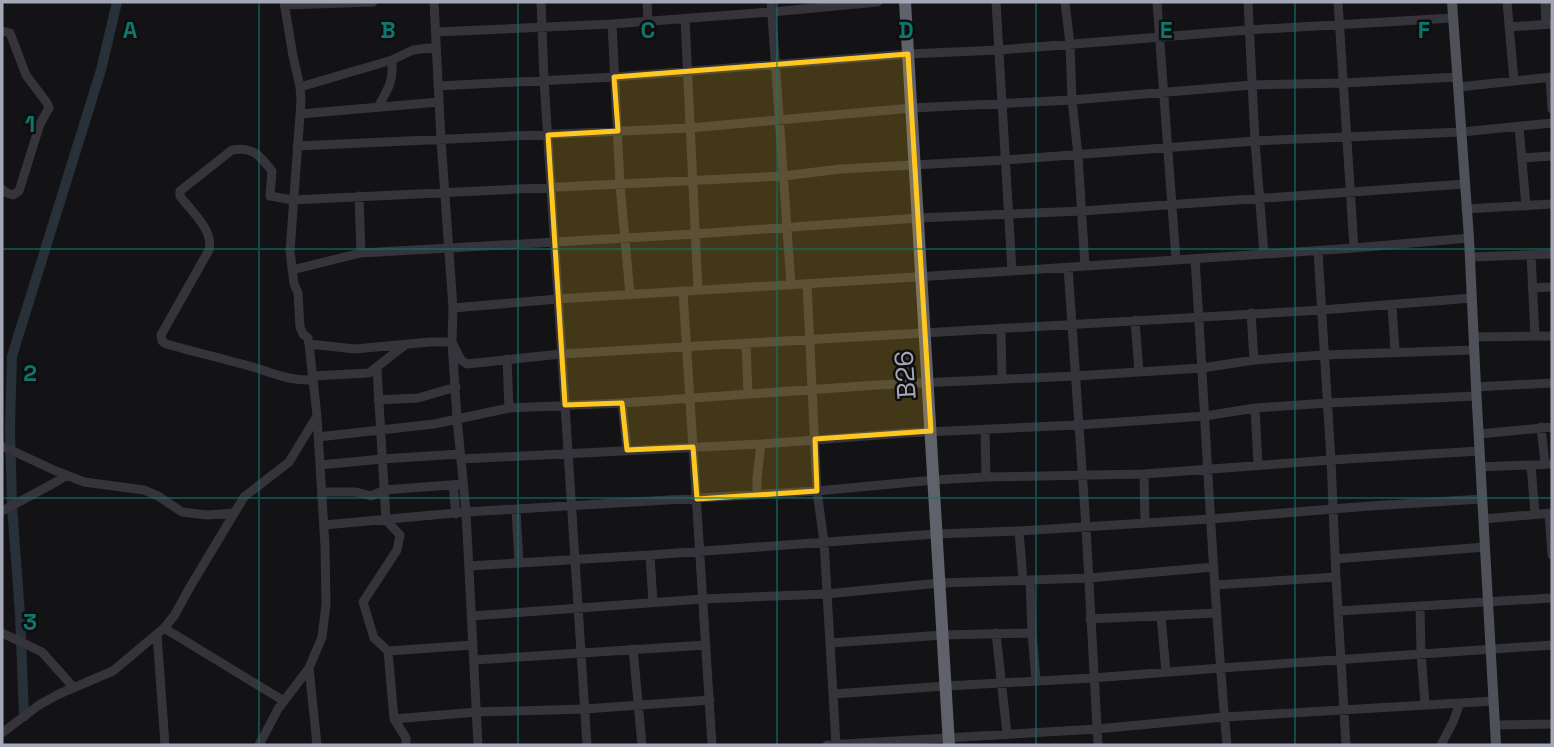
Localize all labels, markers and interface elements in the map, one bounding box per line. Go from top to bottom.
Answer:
text: A [123,15,138,45]
text: B [380,15,396,45]
text: C [641,15,655,45]
text: D [898,15,914,45]
text: E [1160,15,1172,45]
text: F [1418,15,1430,45]
text: 1 [25,109,35,139]
street label: B26 [886,349,924,401]
text: 2 [23,358,37,388]
text: 3 [23,607,37,637]

